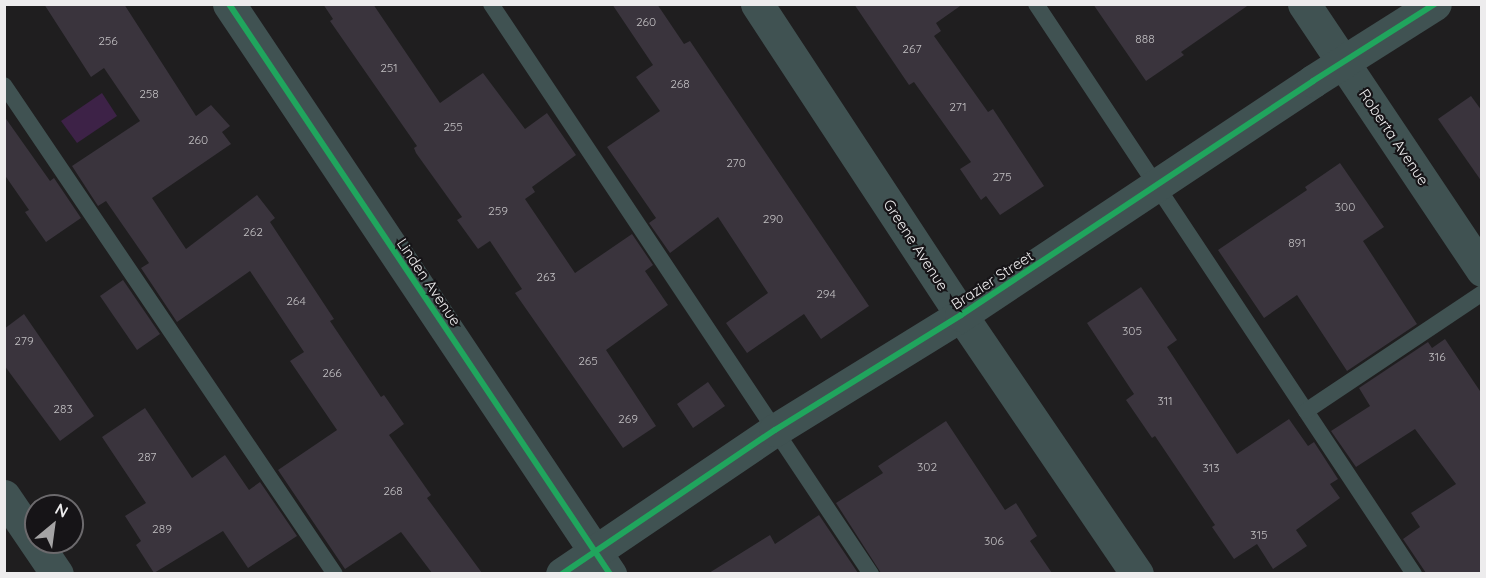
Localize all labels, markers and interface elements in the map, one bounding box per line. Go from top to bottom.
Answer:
house number: 260 [636,15,656,29]
house number: 888 [1135,32,1155,46]
house number: 256 [98,34,118,48]
house number: 267 [902,42,922,56]
house number: 251 [380,61,398,75]
house number: 268 [670,77,690,91]
street label: Roberta Avenue [1355,86,1433,188]
house number: 258 [139,87,159,101]
house number: 271 [949,100,967,114]
house number: 255 [443,120,463,134]
house number: 260 [188,133,208,147]
house number: 270 [726,156,746,170]
house number: 275 [992,170,1012,184]
street label: Greene Avenue [880,196,952,294]
house number: 300 [1335,200,1355,214]
house number: 259 [488,204,508,218]
house number: 290 [763,212,783,226]
house number: 262 [243,225,263,239]
street label: Linden Avenue [393,235,465,329]
house number: 891 [1288,236,1306,250]
street label: Brazier Street [948,247,1036,313]
house number: 263 [536,270,556,284]
house number: 294 [816,287,836,301]
house number: 264 [286,294,306,308]
house number: 305 [1122,324,1142,338]
house number: 279 [14,334,34,348]
house number: 316 [1428,350,1446,364]
house number: 265 [578,354,598,368]
house number: 266 [322,366,342,380]
house number: 311 [1157,394,1173,408]
house number: 283 [53,402,73,416]
house number: 269 [618,412,638,426]
house number: 287 [138,450,156,464]
house number: 302 [917,460,937,474]
house number: 313 [1202,461,1220,475]
house number: 268 [383,484,403,498]
north arrow [24,494,84,554]
text: N [52,498,72,522]
house number: 289 [152,522,172,536]
house number: 315 [1250,528,1268,542]
house number: 306 [984,534,1004,548]

